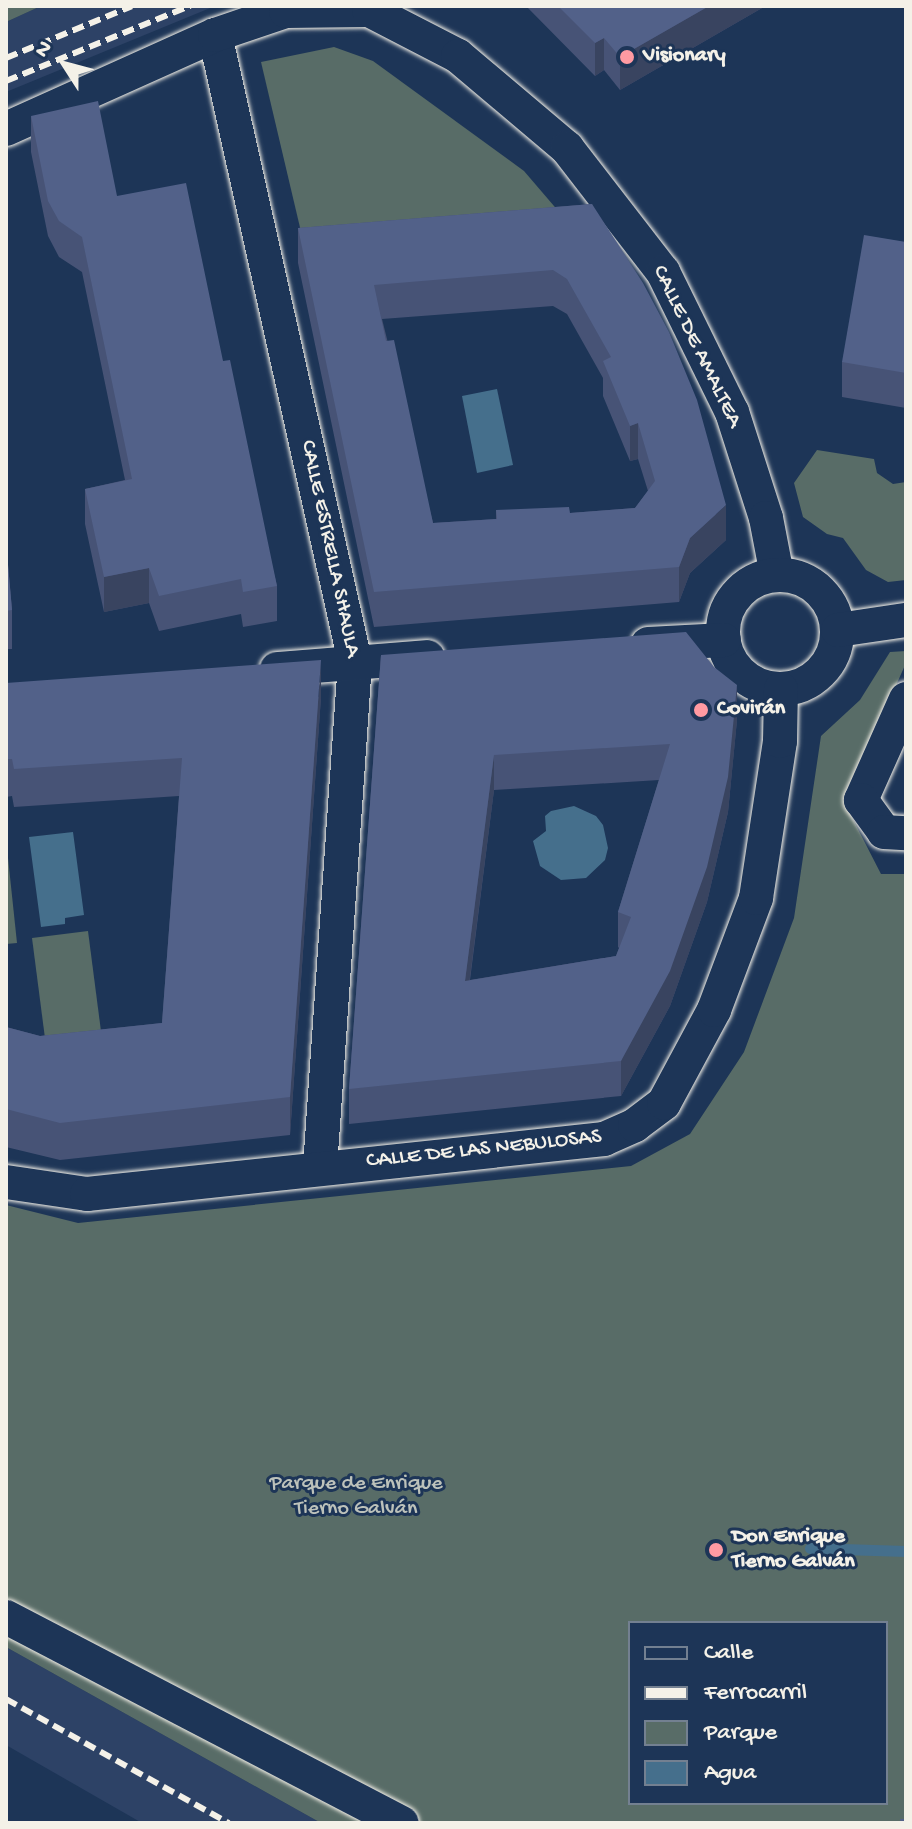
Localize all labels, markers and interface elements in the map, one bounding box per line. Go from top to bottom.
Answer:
north arrow [24,24,104,104]
text: N [30,36,59,63]
place label: Visionary [643,44,726,70]
marker: Visionary [618,48,636,66]
street label: CALLE DE AMALTEA [645,261,747,433]
street label: CALLE ESTRELLA SHAULA [293,438,365,660]
place label: Covirán [717,697,785,723]
marker: Covirán [692,701,710,719]
street label: CALLE DE LAS NEBULOSAS [365,1125,603,1175]
park label: Parque de Enrique Tierno Galván [269,1471,443,1522]
place label: Don Enrique Tierno Galván [732,1524,855,1576]
marker: Don Enrique Tierno Galván [707,1541,725,1559]
legend [628,1621,888,1805]
text: Calle [704,1639,753,1668]
text: Ferrocarril [704,1679,807,1708]
text: Parque [704,1719,777,1748]
text: Agua [704,1759,756,1788]

